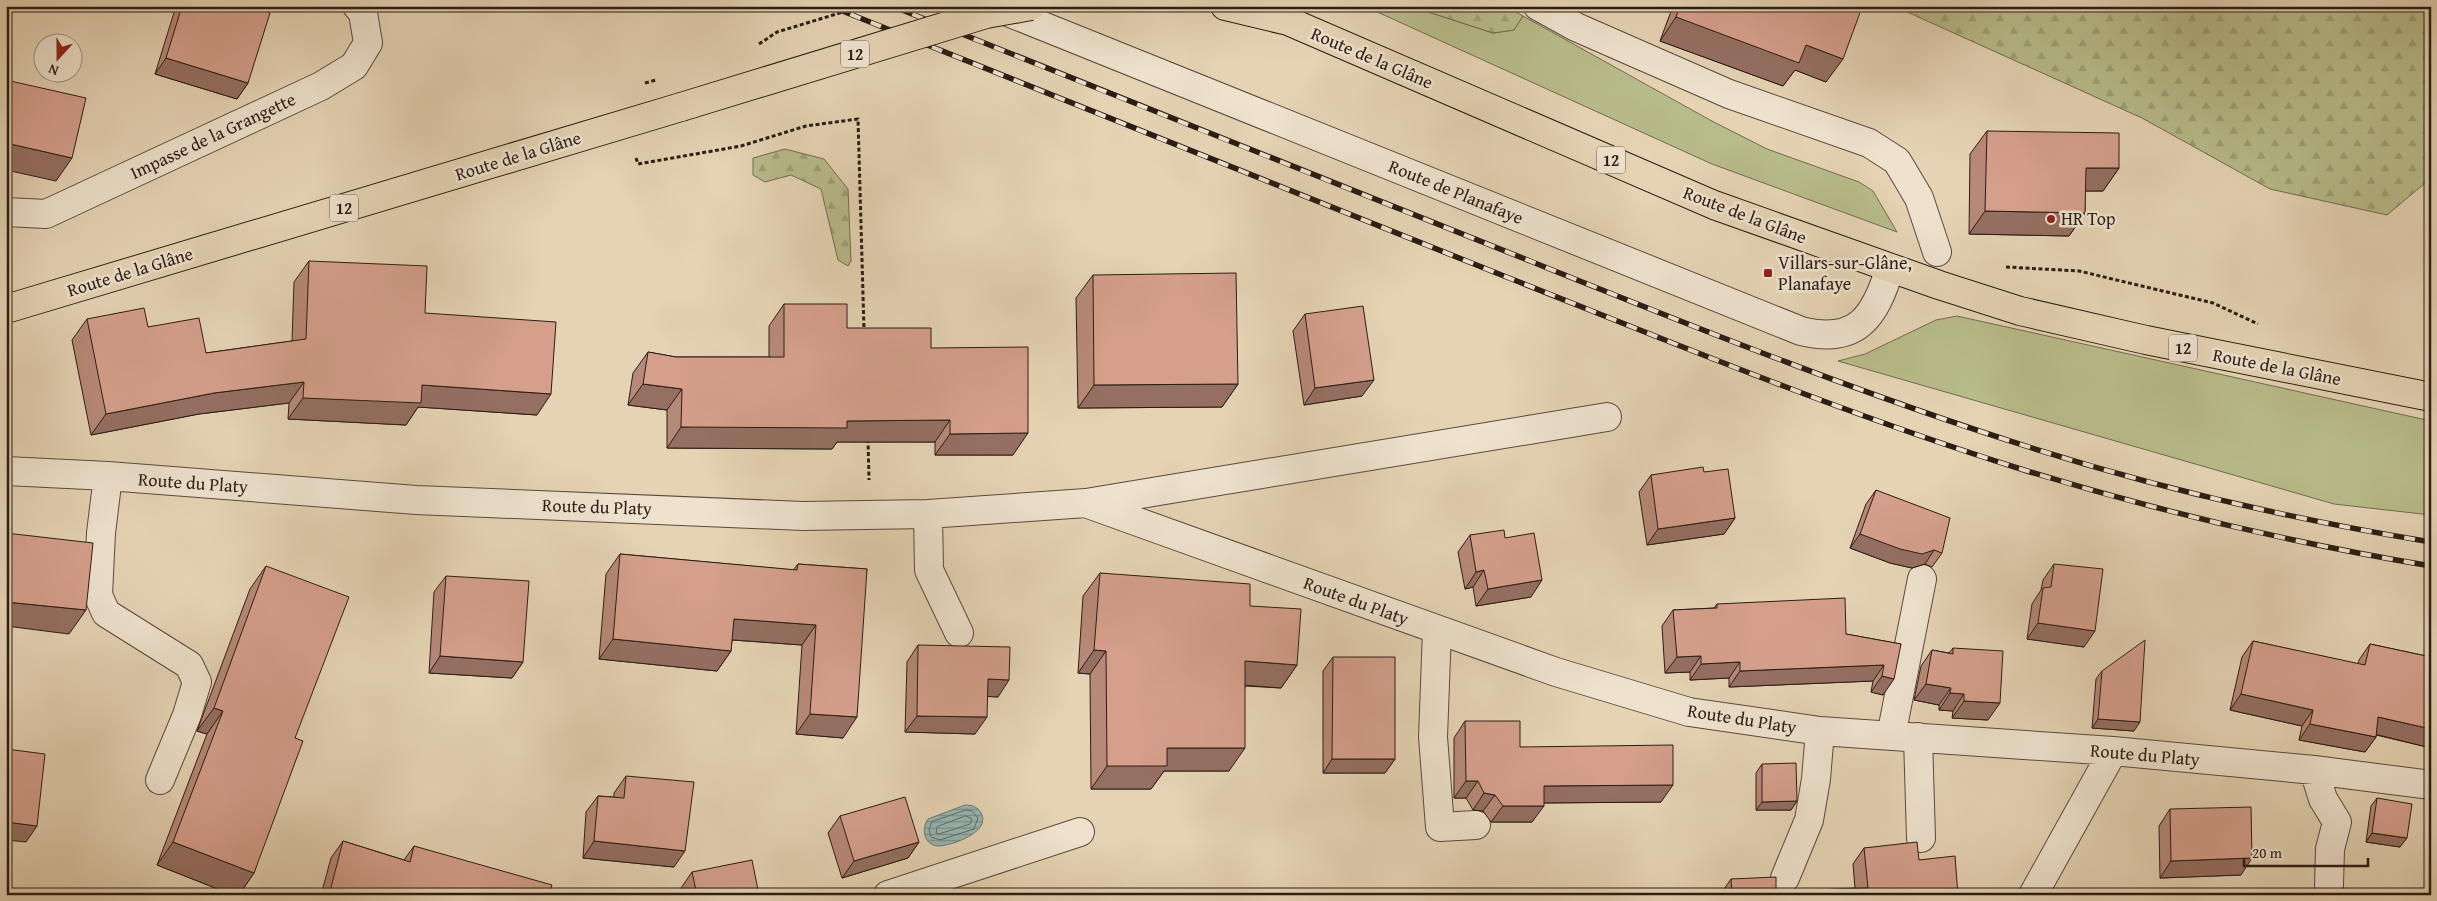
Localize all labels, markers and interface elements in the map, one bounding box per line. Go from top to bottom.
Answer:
street label: Route de la Glâne [1307,20,1437,95]
north arrow [32,32,82,82]
road number: 12 [841,41,869,68]
text: N [45,59,61,81]
street label: Impasse de la Grangette [126,85,300,186]
street label: Route de la Glâne [452,124,584,187]
road number: 12 [1597,146,1625,174]
street label: Route de Planafaye [1385,152,1528,231]
street label: Route de la Glâne [1680,179,1811,250]
road number: 12 [330,194,358,222]
place label: HR Top [2061,205,2116,232]
marker: HR Top [2045,213,2057,225]
street label: Route de la Glâne [64,240,196,303]
place label: Villars-sur-Glâne, Planafaye [1778,249,1912,297]
marker: Villars-sur-Glâne, Planafaye [1762,267,1774,279]
road number: 12 [2169,334,2197,362]
street label: Route de la Glâne [2211,341,2344,392]
street label: Route du Platy [137,465,249,500]
street label: Route du Platy [542,491,652,522]
street label: Route du Platy [1300,569,1412,632]
street label: Route du Platy [1686,697,1799,740]
street label: Route du Platy [2089,736,2201,773]
scale bar [2244,836,2368,868]
text: 20 m [2252,842,2283,863]

